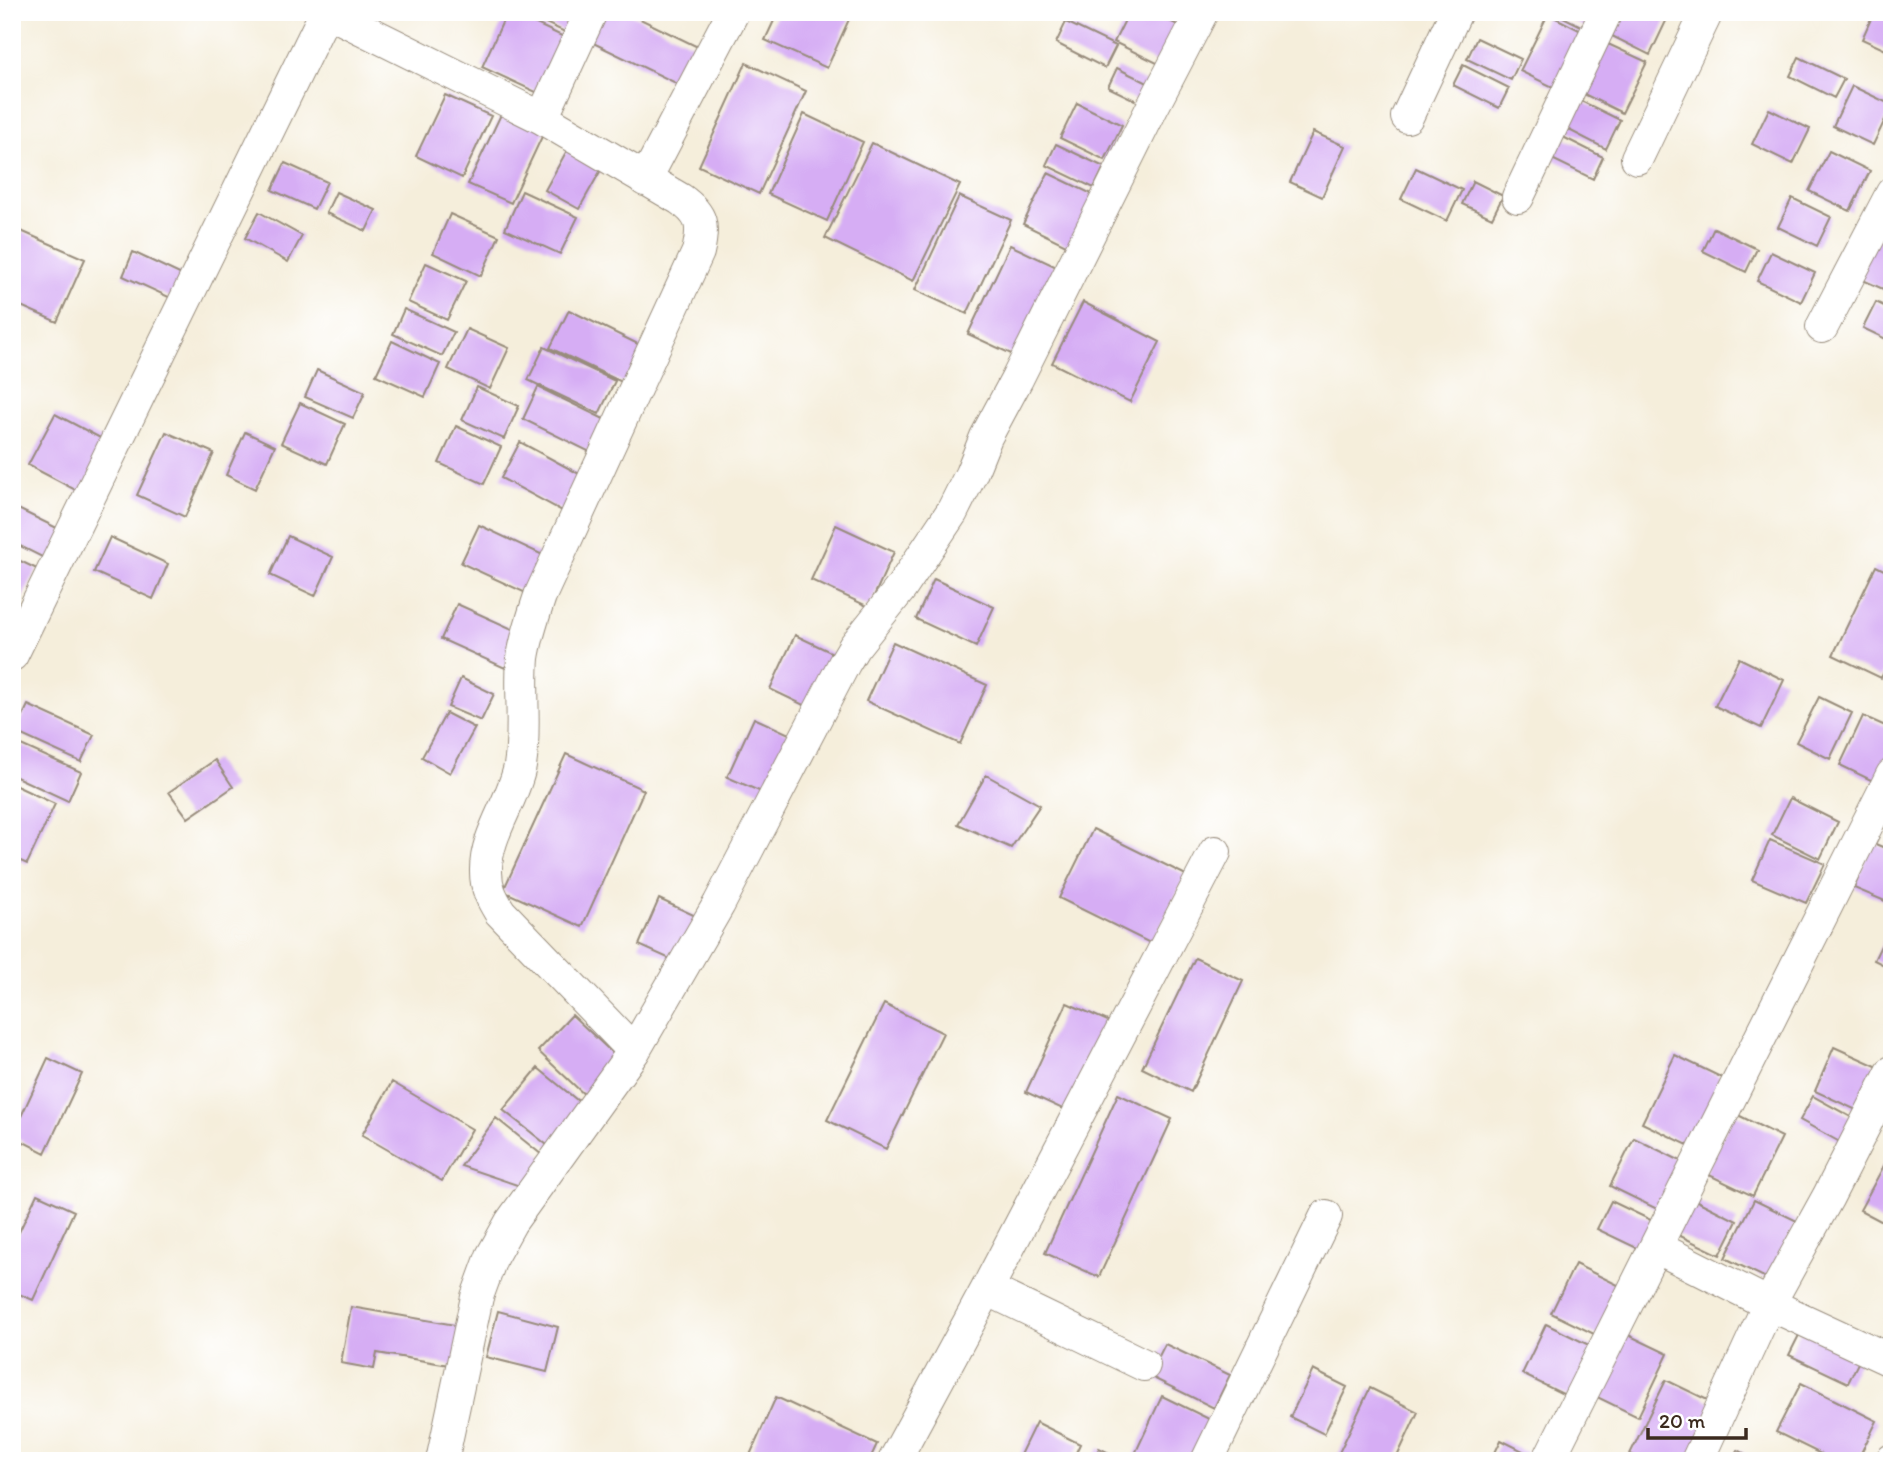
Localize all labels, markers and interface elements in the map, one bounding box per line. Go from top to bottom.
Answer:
scale bar [1648,1396,1746,1440]
text: 20 m [1659,1408,1706,1433]

